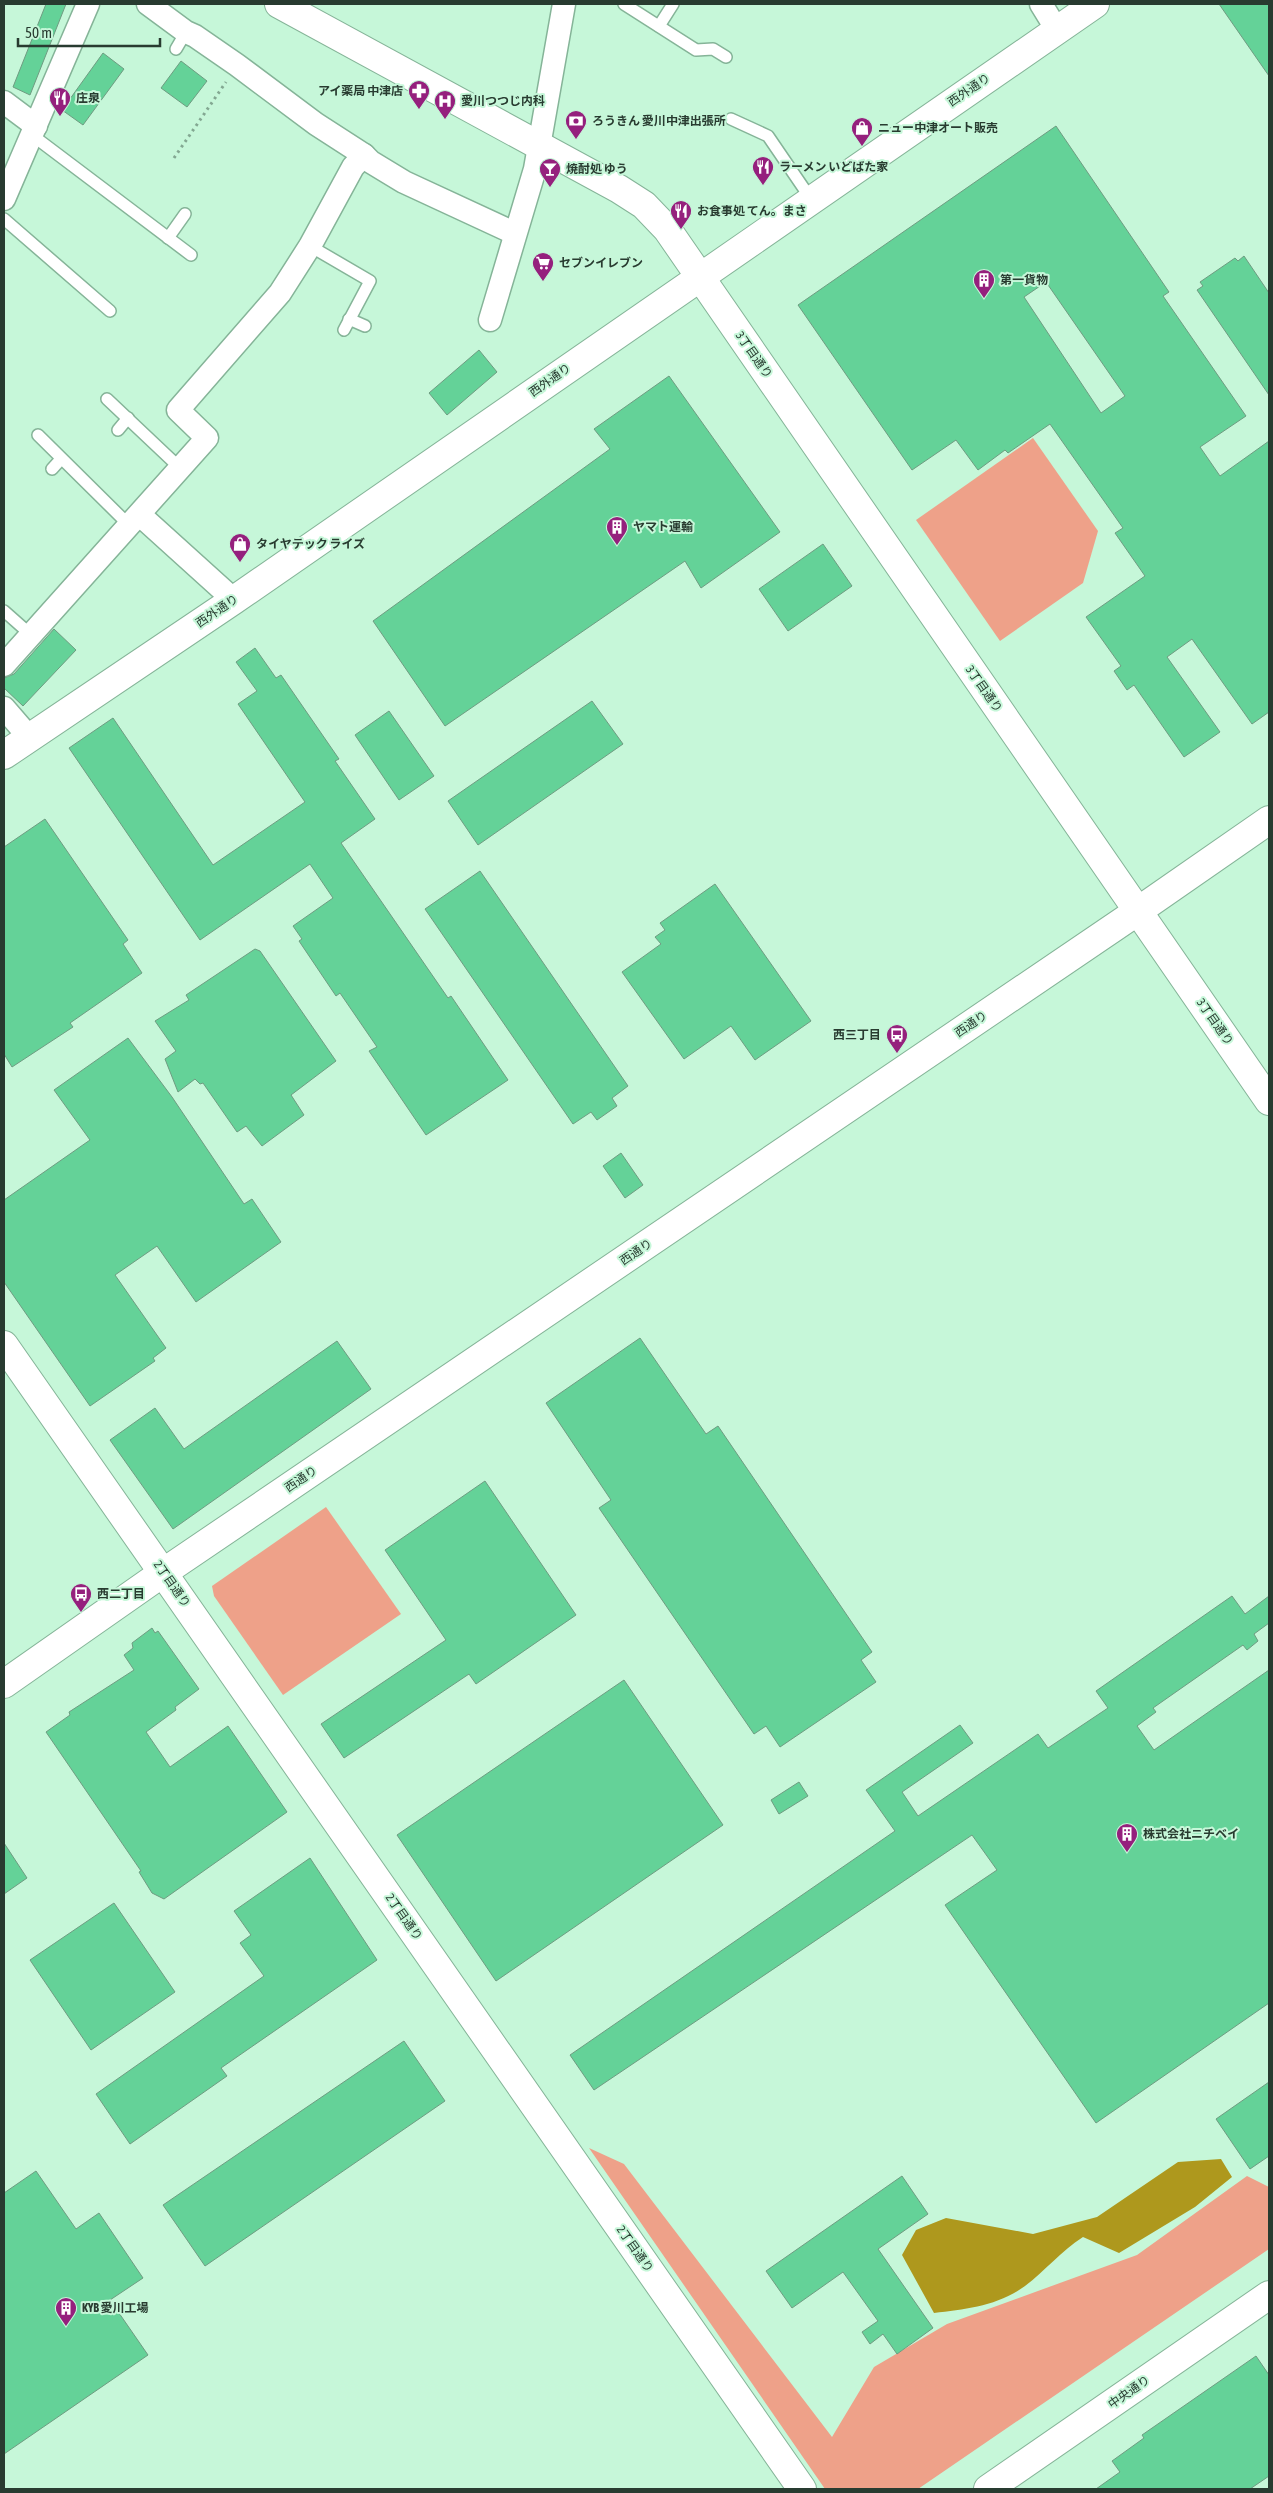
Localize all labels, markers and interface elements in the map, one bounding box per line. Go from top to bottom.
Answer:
scale bar [18,15,160,47]
text: 50 m [25,24,52,41]
street label: 西外通り [945,71,993,109]
pharmacy icon: アイ薬局 中津店 [407,79,431,110]
place label: アイ薬局 中津店 [318,84,403,98]
restaurant icon: 庄泉 [48,86,72,117]
hospital icon: 愛川つつじ内科 [433,89,457,120]
place label: 庄泉 [76,91,100,105]
place label: 愛川つつじ内科 [461,94,545,108]
bank icon: ろうきん 愛川中津出張所 [564,109,588,140]
place label: ろうきん 愛川中津出張所 [592,114,726,128]
shop icon: ニュー中津オート販売 [850,116,874,147]
place label: ニュー中津オート販売 [878,121,998,135]
restaurant icon: ラーメン いどばた家 [751,155,775,186]
bar icon: 焼酎処 ゆう [538,157,562,188]
place label: ラーメン いどばた家 [779,160,888,174]
place label: 焼酎処 ゆう [566,162,628,176]
restaurant icon: お食事処 てん。まさ [669,199,693,230]
place label: お食事処 てん。まさ [697,204,807,218]
supermarket icon: セブンイレブン [531,251,555,282]
place label: セブンイレブン [559,256,643,270]
building icon: 第一貨物 [972,268,996,299]
place label: 第一貨物 [1000,273,1048,287]
street label: 3丁目通り [733,329,775,381]
street label: 西外通り [526,360,574,400]
building icon: ヤマト運輸 [605,515,629,546]
place label: ヤマト運輸 [633,520,693,534]
shop icon: タイヤテック ライズ [228,532,252,563]
place label: タイヤテック ライズ [256,537,365,551]
street label: 西外通り [193,592,241,630]
street label: 3丁目通り [963,663,1005,715]
street label: 3丁目通り [1194,996,1236,1048]
street label: 西通り [952,1008,990,1040]
bus stop icon: 西三丁目 [885,1023,909,1054]
place label: 西三丁目 [833,1028,881,1042]
street label: 西通り [617,1236,655,1268]
street label: 西通り [282,1463,320,1495]
street label: 2丁目通り [151,1558,193,1610]
bus stop icon: 西二丁目 [69,1582,93,1613]
place label: 西二丁目 [97,1587,145,1601]
building icon: 株式会社ニチベイ [1115,1822,1139,1853]
place label: 株式会社ニチベイ [1143,1827,1239,1841]
street label: 2丁目通り [383,1891,425,1943]
street label: 2丁目通り [614,2223,656,2275]
building icon: KYB 愛川工場 [54,2296,78,2327]
place label: KYB 愛川工場 [82,2301,149,2315]
street label: 中央通り [1105,2372,1153,2412]

